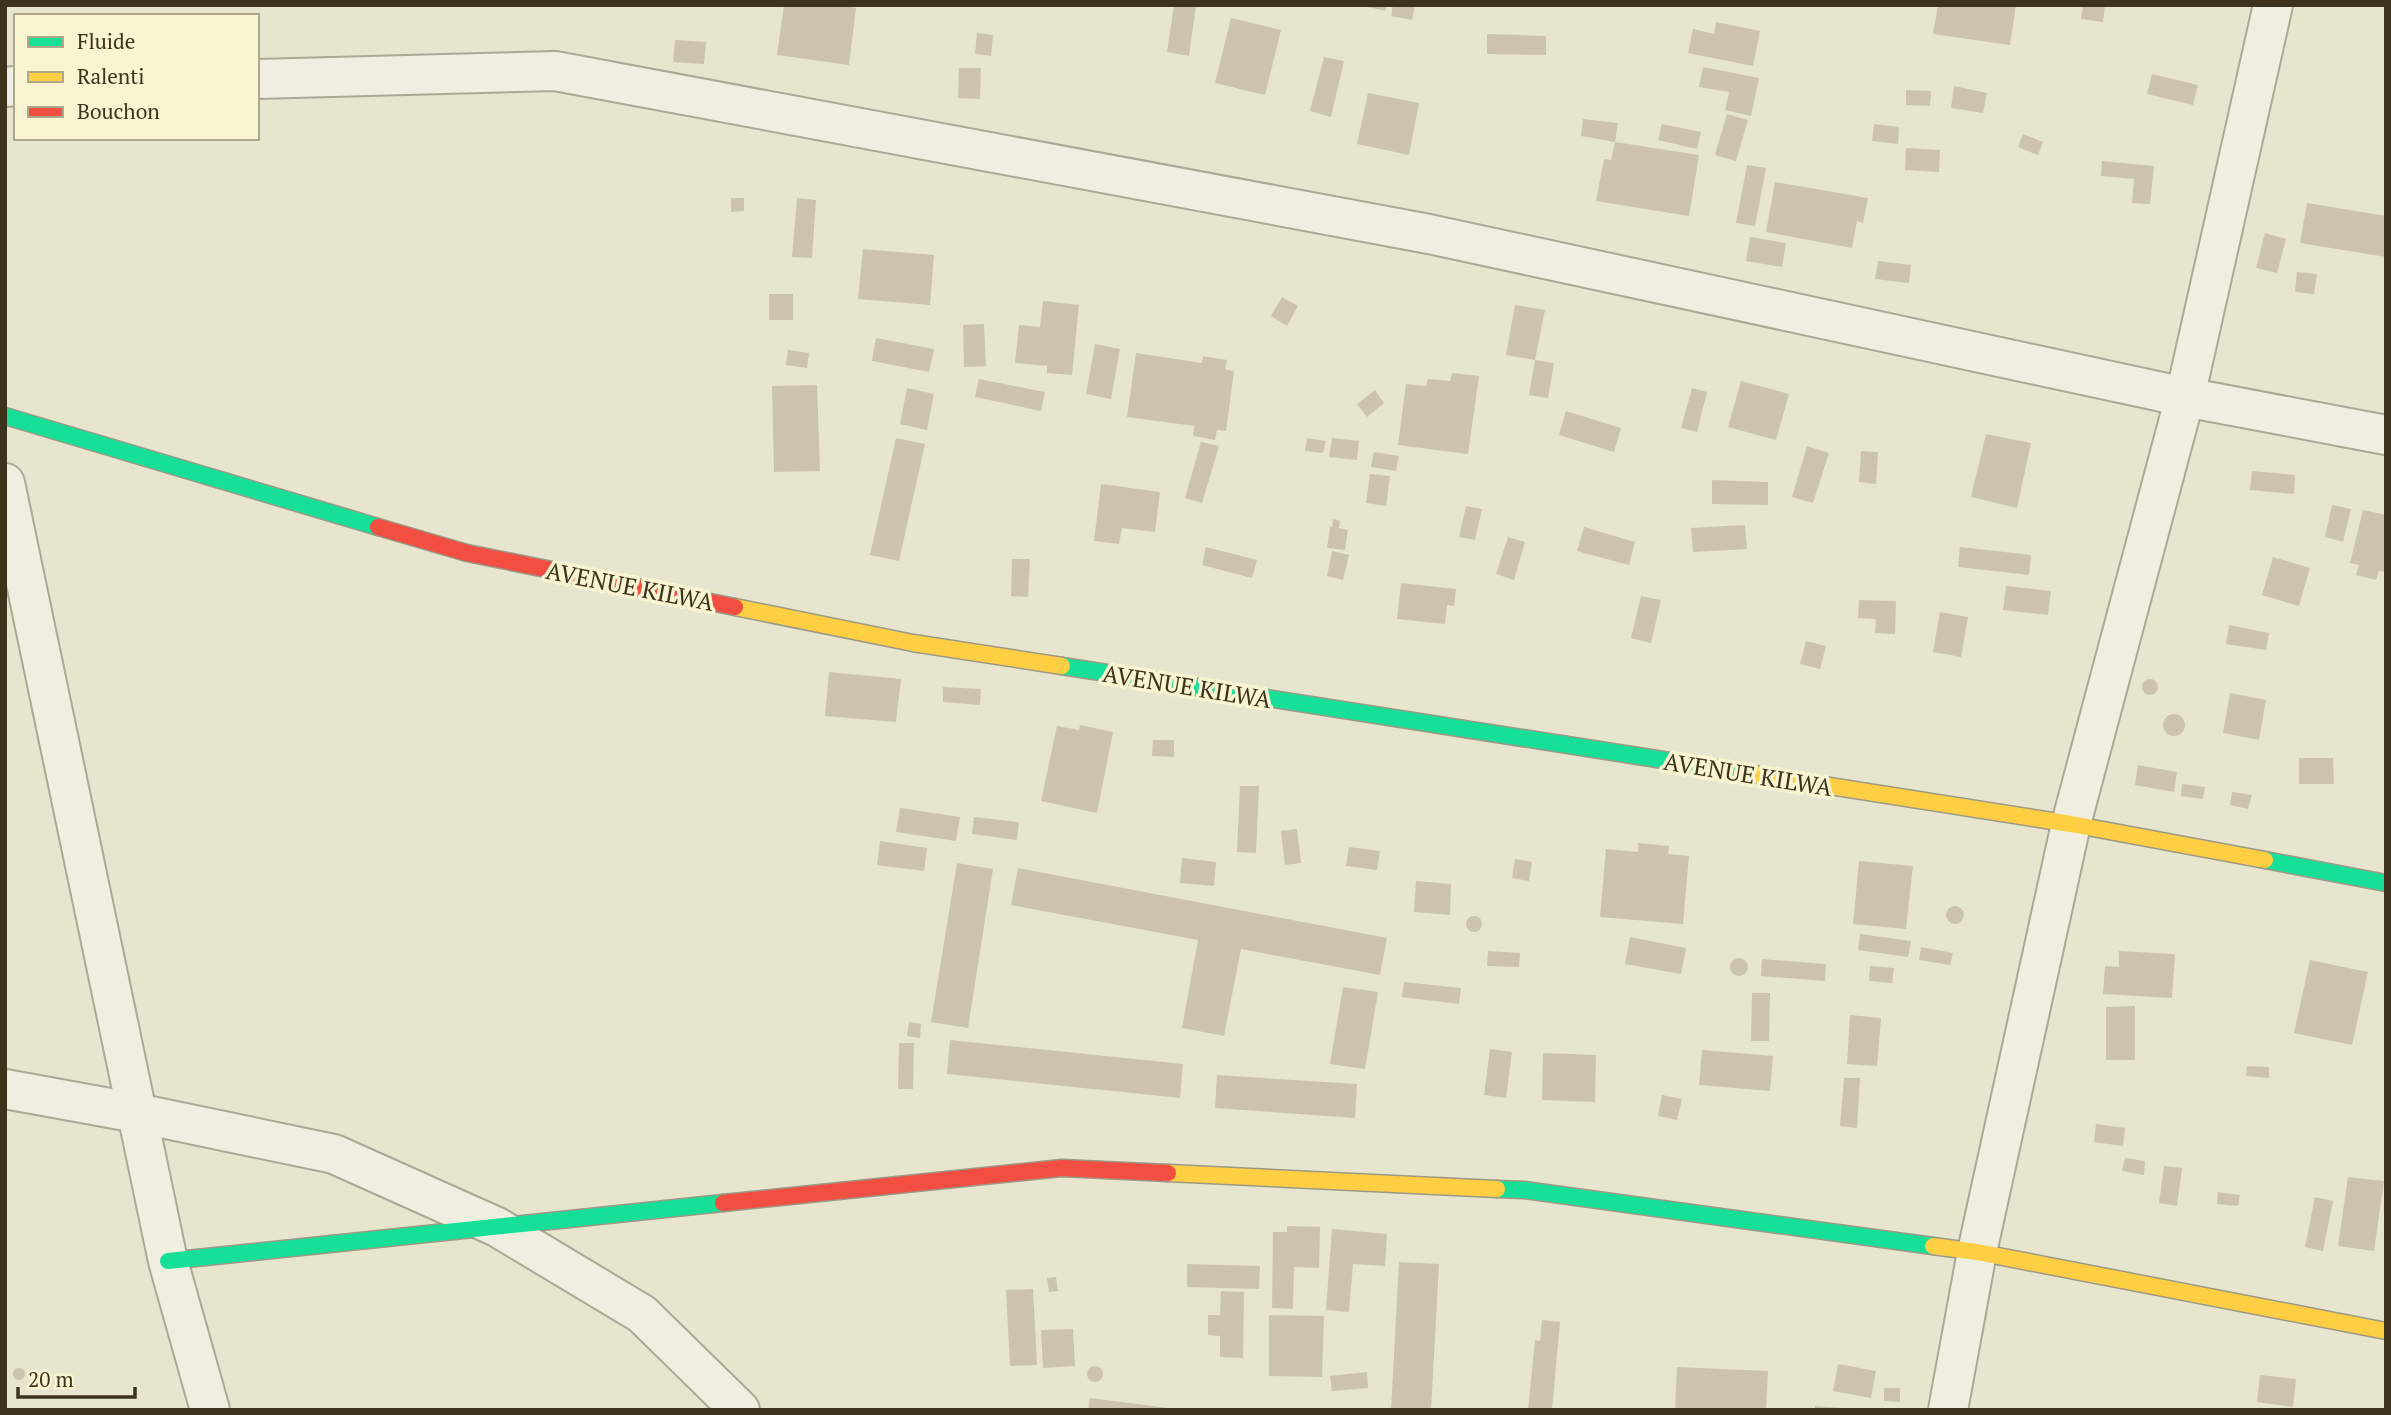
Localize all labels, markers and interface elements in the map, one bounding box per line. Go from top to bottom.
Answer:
legend [14,14,259,140]
text: Fluide [77,27,135,55]
text: Ralenti [77,62,144,90]
text: Bouchon [77,97,160,125]
street label: AVENUE KILWA [543,554,717,618]
street label: AVENUE KILWA [1101,657,1274,715]
street label: AVENUE KILWA [1662,745,1835,803]
scale bar [18,1356,135,1400]
text: 20 m [28,1365,74,1393]

